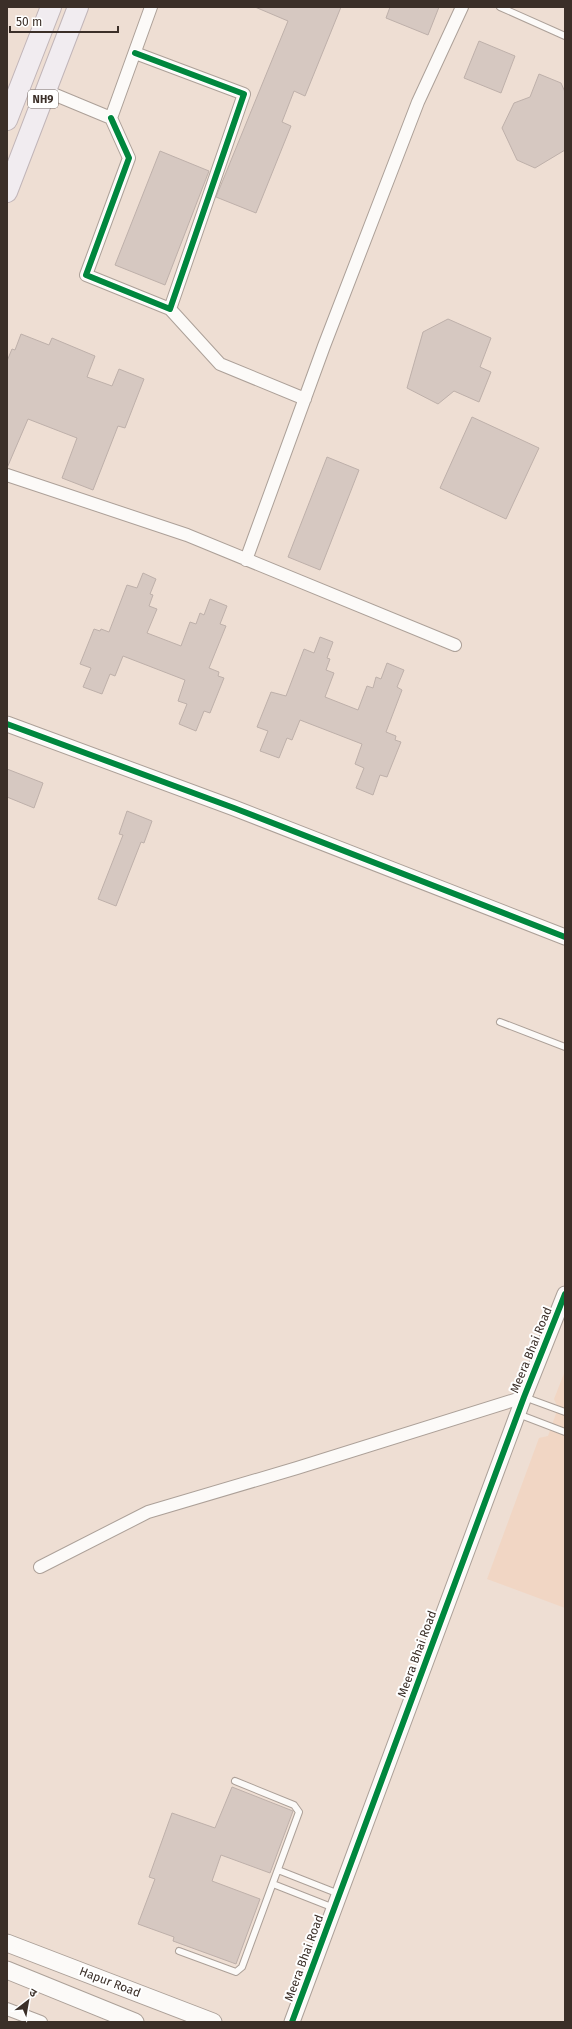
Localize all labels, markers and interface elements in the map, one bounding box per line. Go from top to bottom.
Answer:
scale bar [10,8,118,34]
text: 50 m [16,15,42,29]
road number: NH9 [28,90,58,108]
street label: Meera Bhai Road [507,1305,555,1395]
street label: Meera Bhai Road [395,1609,439,1699]
street label: Meera Bhai Road [282,1913,326,2003]
street label: Hapur Road [77,1964,143,2000]
north arrow [8,1981,48,2021]
text: उ [27,1986,39,2000]

